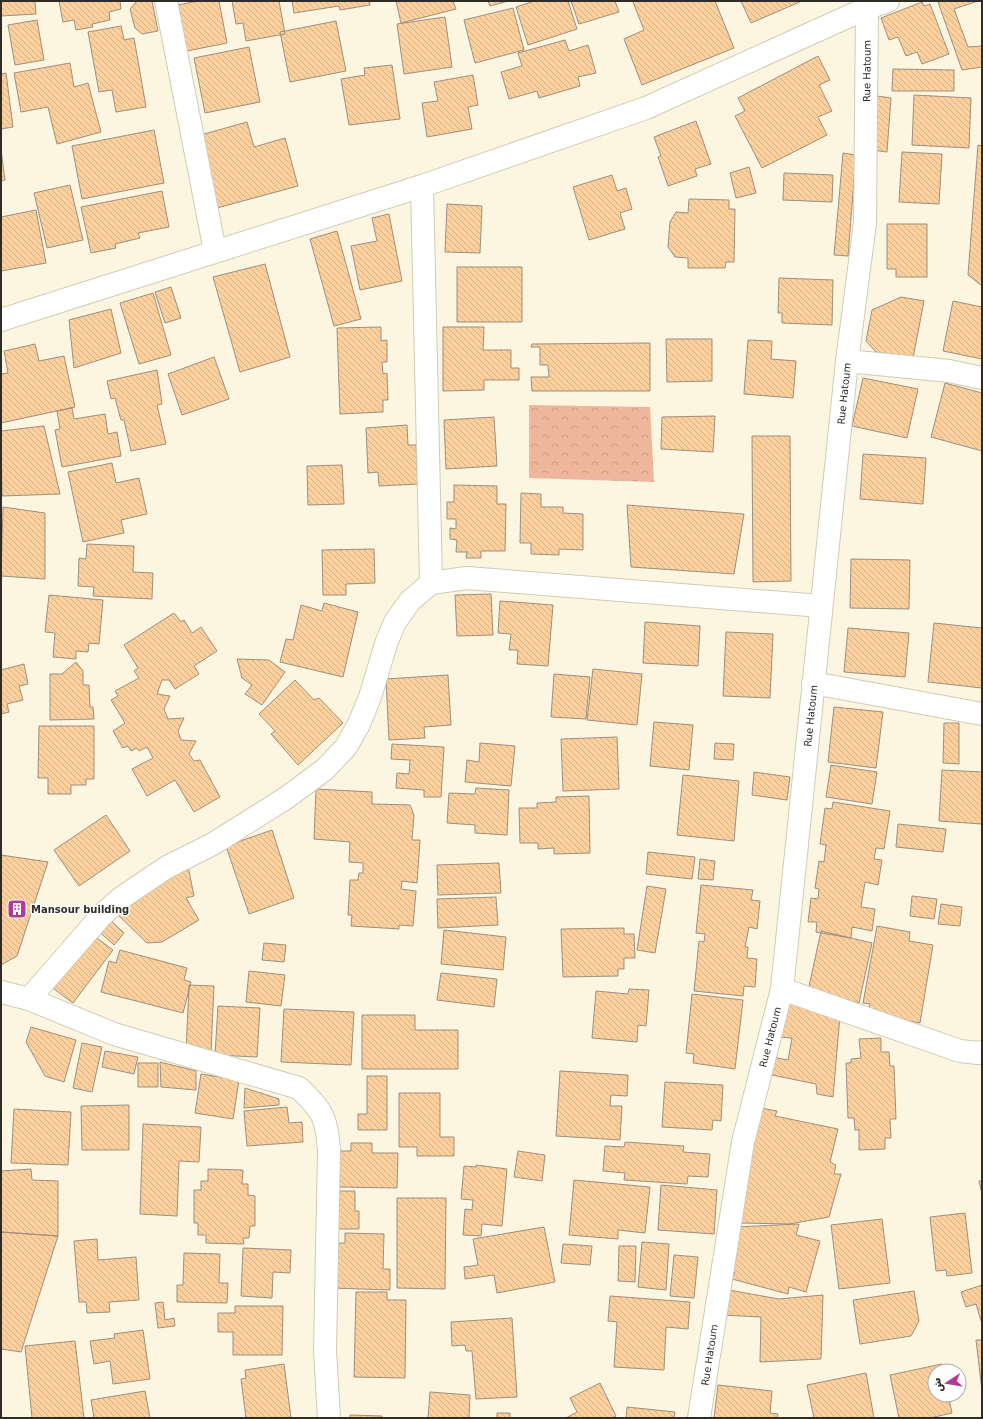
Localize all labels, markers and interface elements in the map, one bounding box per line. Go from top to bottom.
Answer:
street label: Rue Hatoum [861,40,873,102]
street label: Rue Hatoum [835,362,853,425]
street label: Rue Hatoum [802,684,819,747]
building icon: Mansour building [6,898,28,920]
place label: Mansour building [31,904,129,915]
street label: Rue Hatoum [757,1006,783,1068]
street label: Rue Hatoum [699,1323,720,1386]
north arrow [927,1363,967,1403]
text: ش [930,1376,946,1394]

